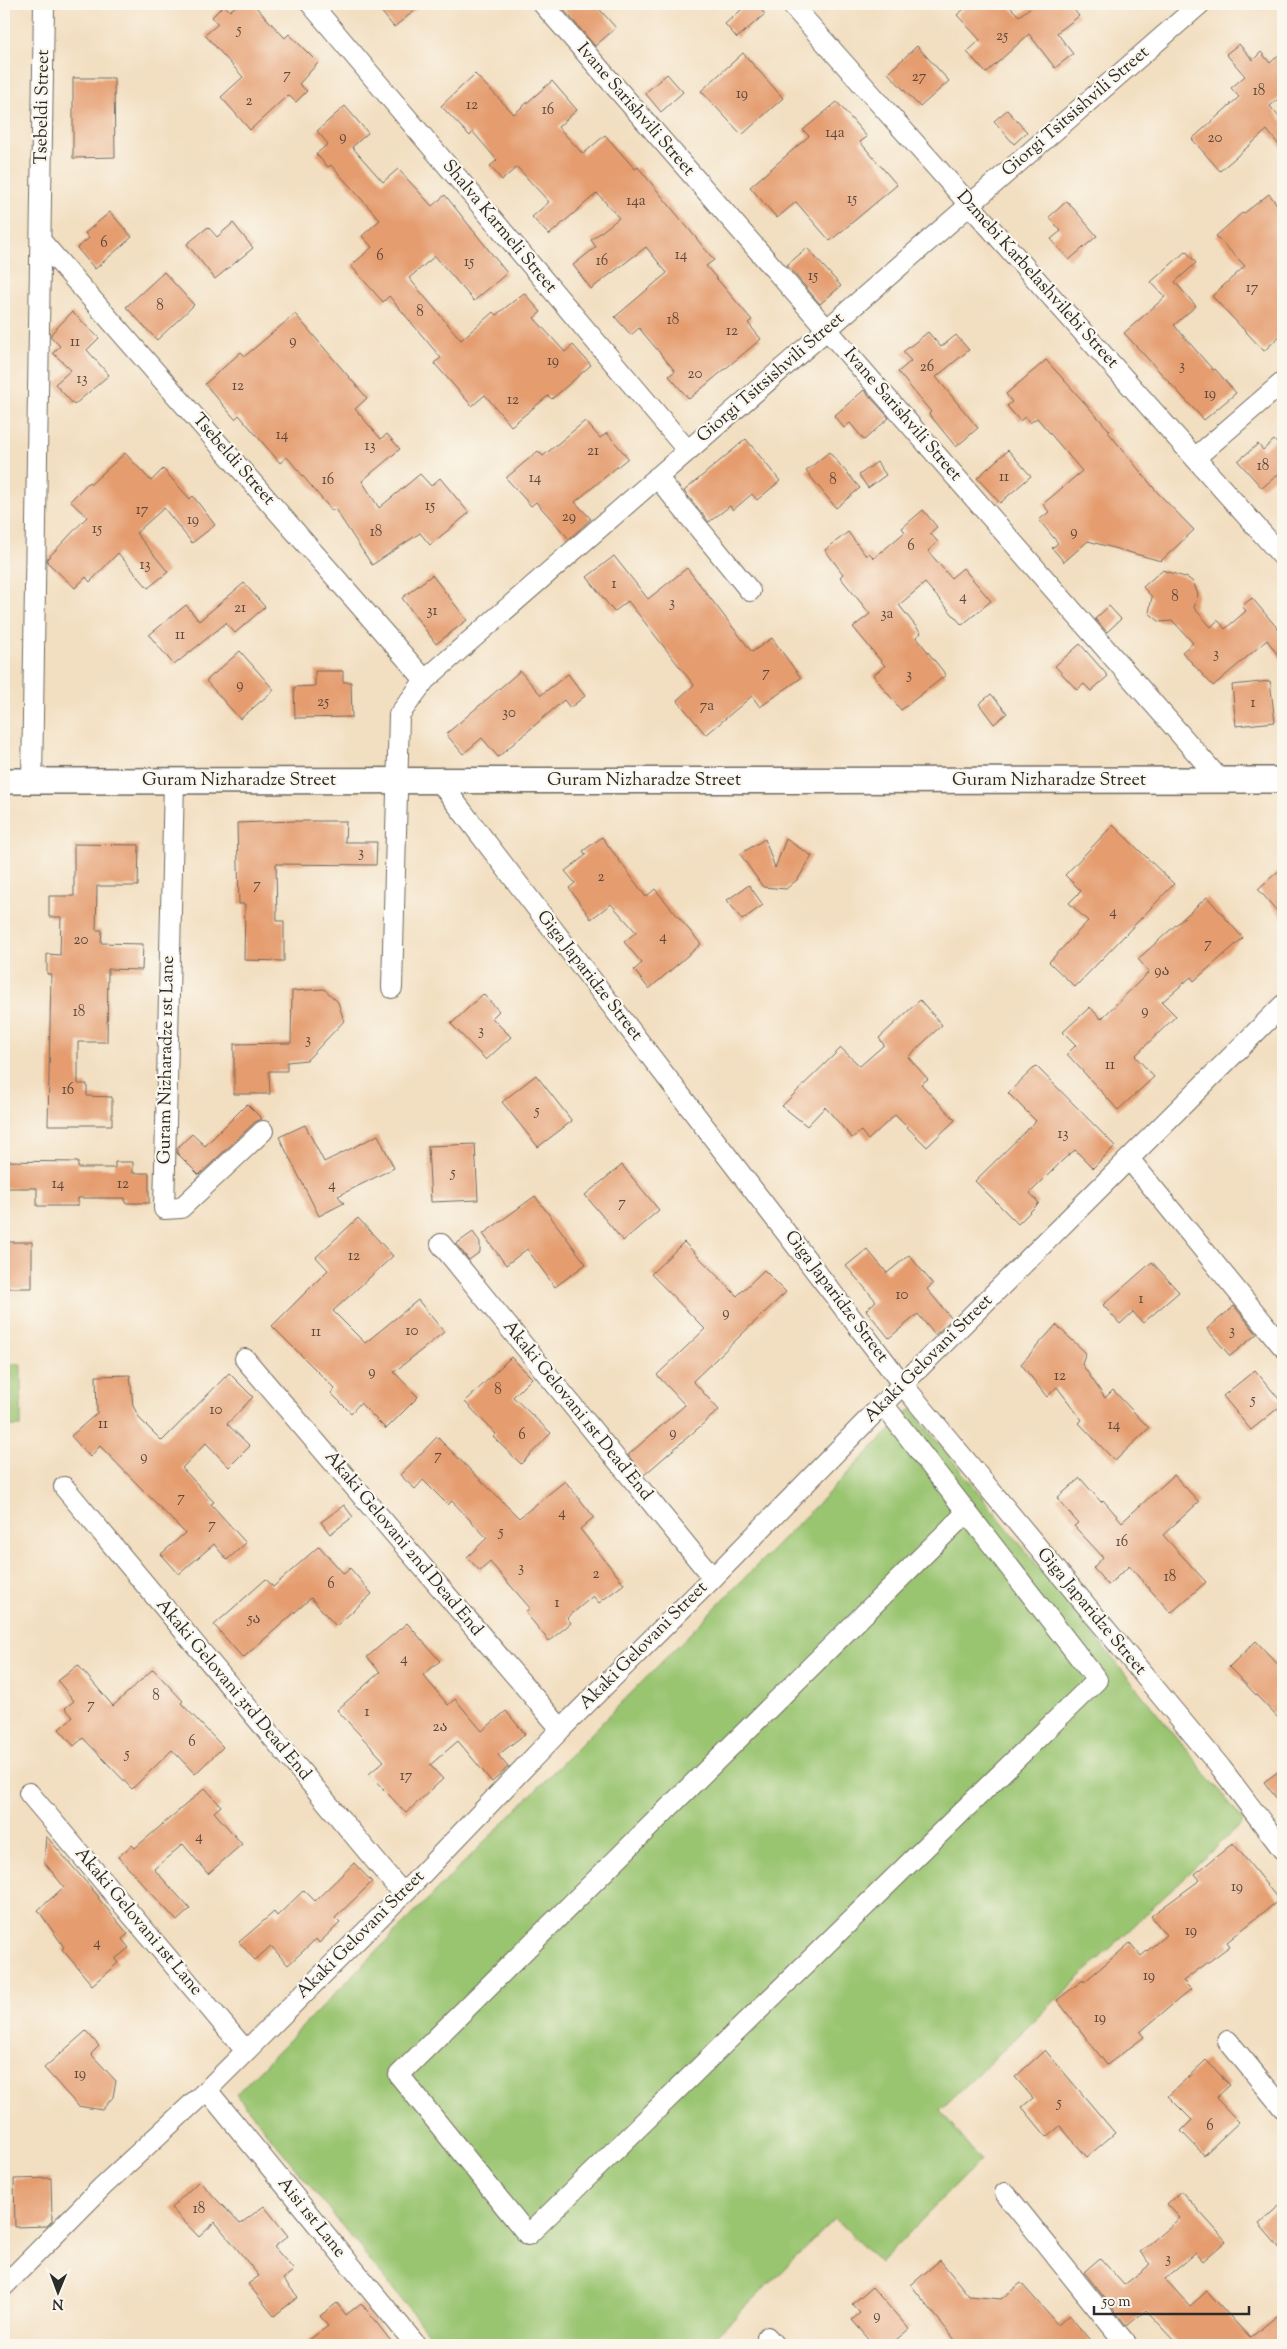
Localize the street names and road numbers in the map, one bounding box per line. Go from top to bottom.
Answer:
street label: Ivane Sarishvili Street [570,38,700,182]
street label: Giorgi Tsitsishvili Street [997,41,1155,183]
street label: Tsebeldi Street [29,49,57,165]
street label: Shalva Karmeli Street [435,155,563,299]
street label: Dzmebi Karbelashvilebi Street [950,185,1124,375]
street label: Giorgi Tsitsishvili Street [692,307,850,449]
street label: Ivane Sarishvili Street [837,343,967,487]
street label: Tsebeldi Street [185,408,281,512]
street label: Guram Nizharadze Street [142,768,336,794]
street label: Guram Nizharadze Street [547,768,741,794]
street label: Guram Nizharadze Street [952,768,1146,794]
street label: Giga Japaridze Street [530,905,648,1047]
street label: Guram Nizharadze 1st Lane [152,955,182,1165]
street label: Giga Japaridze Street [778,1225,894,1369]
street label: Akaki Gelovani Street [859,1289,999,1429]
street label: Akaki Gelovani 1st Dead End [496,1315,658,1507]
street label: Akaki Gelovani 2nd Dead End [317,1446,489,1642]
street label: Giga Japaridze Street [1030,1543,1152,1681]
street label: Akaki Gelovani Street [574,1576,714,1716]
street label: Akaki Gelovani 3rd Dead End [149,1594,317,1786]
street label: Akaki Gelovani 1st Lane [68,1842,208,2002]
street label: Akaki Gelovani Street [291,1865,431,2005]
street label: Aisi 1st Lane [270,2172,352,2264]

